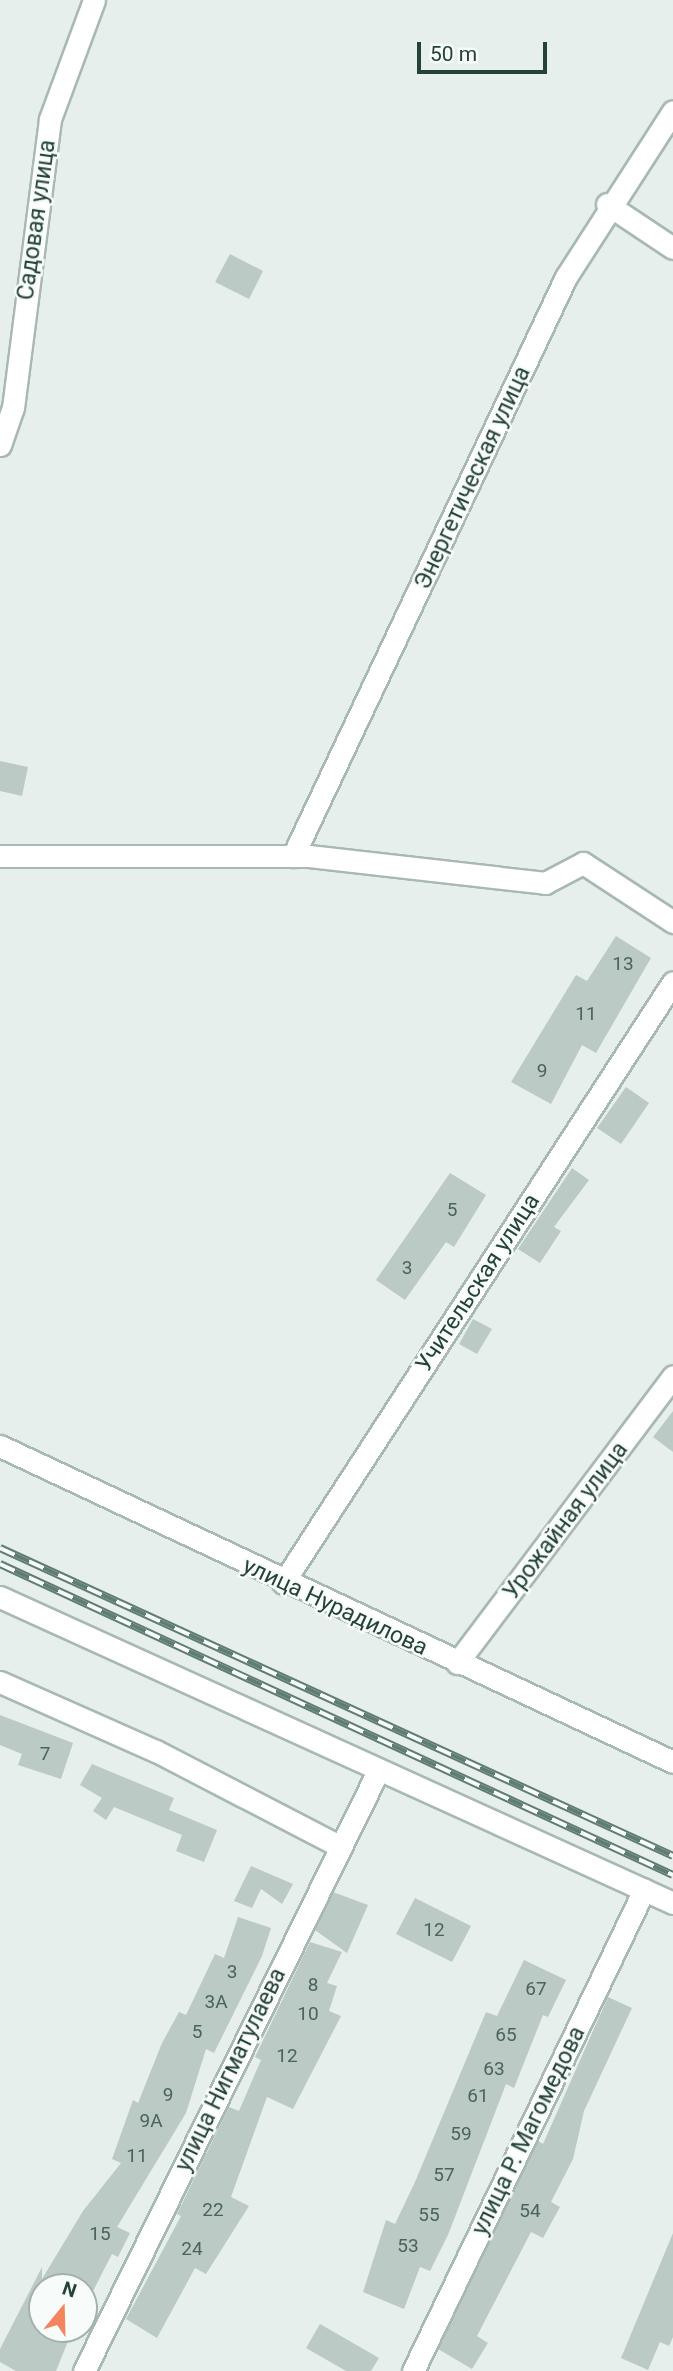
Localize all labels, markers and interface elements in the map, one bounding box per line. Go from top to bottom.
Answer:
scale bar [421,28,550,72]
text: 50 m [430,42,477,66]
street label: Садовая улица [12,138,62,302]
street label: Энергетическая улица [409,362,537,594]
house number: 13 [612,953,634,975]
house number: 11 [575,1003,597,1025]
house number: 9 [537,1060,547,1082]
street label: Учительская улица [410,1189,546,1377]
house number: 5 [447,1199,457,1221]
house number: 3 [402,1257,412,1279]
street label: Урожайная улица [498,1437,634,1605]
street label: улица Нурадилова [238,1552,432,1662]
house number: 7 [40,1743,50,1765]
house number: 12 [423,1919,445,1941]
house number: 3 [227,1961,237,1983]
street label: улица Нигматулаева [170,1964,292,2176]
house number: 8 [308,1974,318,1996]
house number: 67 [525,1978,547,2000]
house number: 3А [204,1991,228,2013]
house number: 10 [297,2003,319,2025]
house number: 5 [192,2021,202,2043]
street label: улица Р. Магомедова [467,2022,591,2240]
house number: 65 [495,2024,517,2046]
house number: 12 [276,2045,298,2067]
house number: 63 [483,2058,505,2080]
house number: 9 [163,2084,173,2106]
house number: 61 [467,2085,489,2107]
house number: 9А [139,2110,163,2132]
house number: 59 [450,2123,472,2145]
house number: 11 [126,2145,148,2167]
house number: 57 [433,2164,455,2186]
house number: 22 [202,2199,224,2221]
house number: 54 [519,2200,541,2222]
house number: 55 [418,2204,440,2226]
house number: 15 [89,2223,111,2245]
house number: 53 [397,2235,419,2257]
house number: 24 [181,2238,203,2260]
north arrow [28,2273,98,2343]
text: N [59,2277,79,2303]

